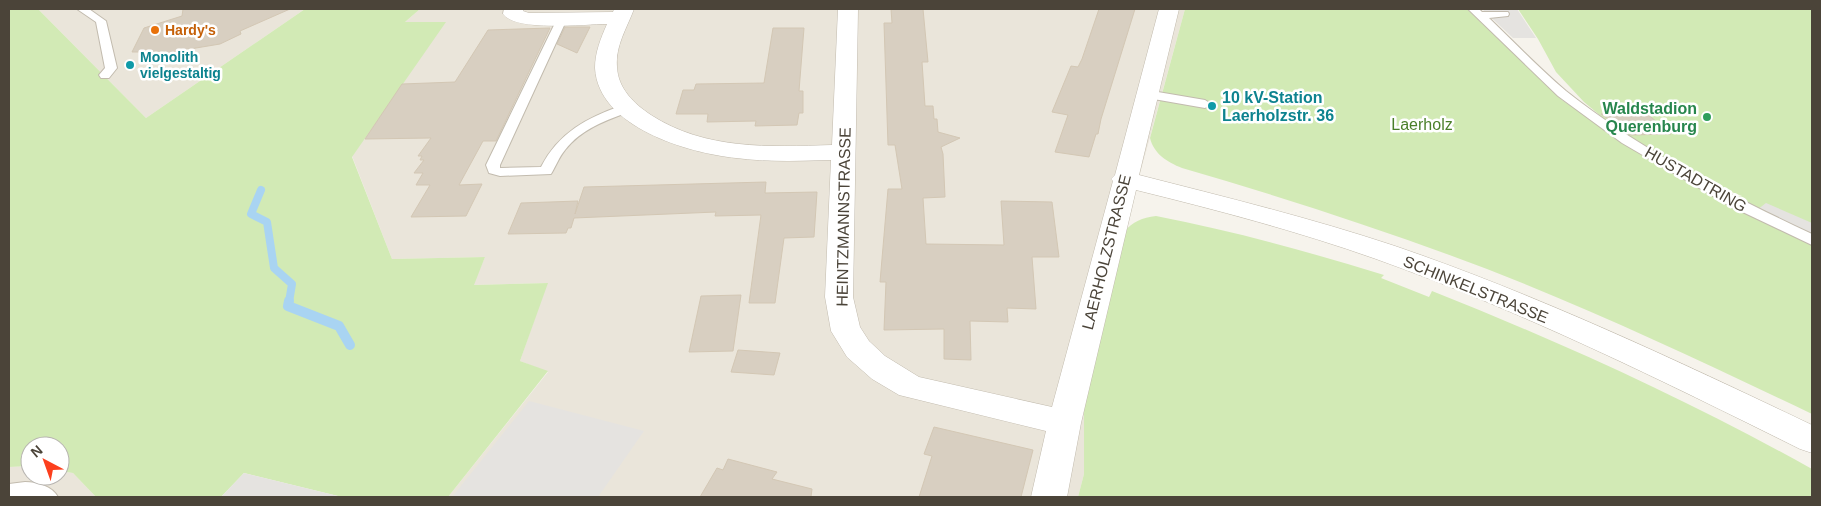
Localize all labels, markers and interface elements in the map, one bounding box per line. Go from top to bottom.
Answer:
place label: Hardy's [165,22,216,38]
marker: Hardy's [149,24,161,36]
place label: Monolith vielgestaltig [140,49,221,81]
marker: Monolith vielgestaltig [124,59,136,71]
place label: 10 kV-Station Laerholzstr. 36 [1222,89,1334,124]
marker: 10 kV-Station Laerholzstr. 36 [1206,100,1218,112]
place label: Waldstadion Querenburg [1602,100,1697,135]
marker: Waldstadion Querenburg [1701,111,1713,123]
park label: Laerholz [1391,116,1453,133]
street label: HEINTZMANNSTRASSE [833,127,854,307]
street label: HUSTADTRING [1642,143,1750,215]
street label: LAERHOLZSTRASSE [1079,173,1134,331]
street label: SCHINKELSTRASSE [1401,253,1551,326]
north arrow [20,436,70,486]
text: N [27,442,46,461]

